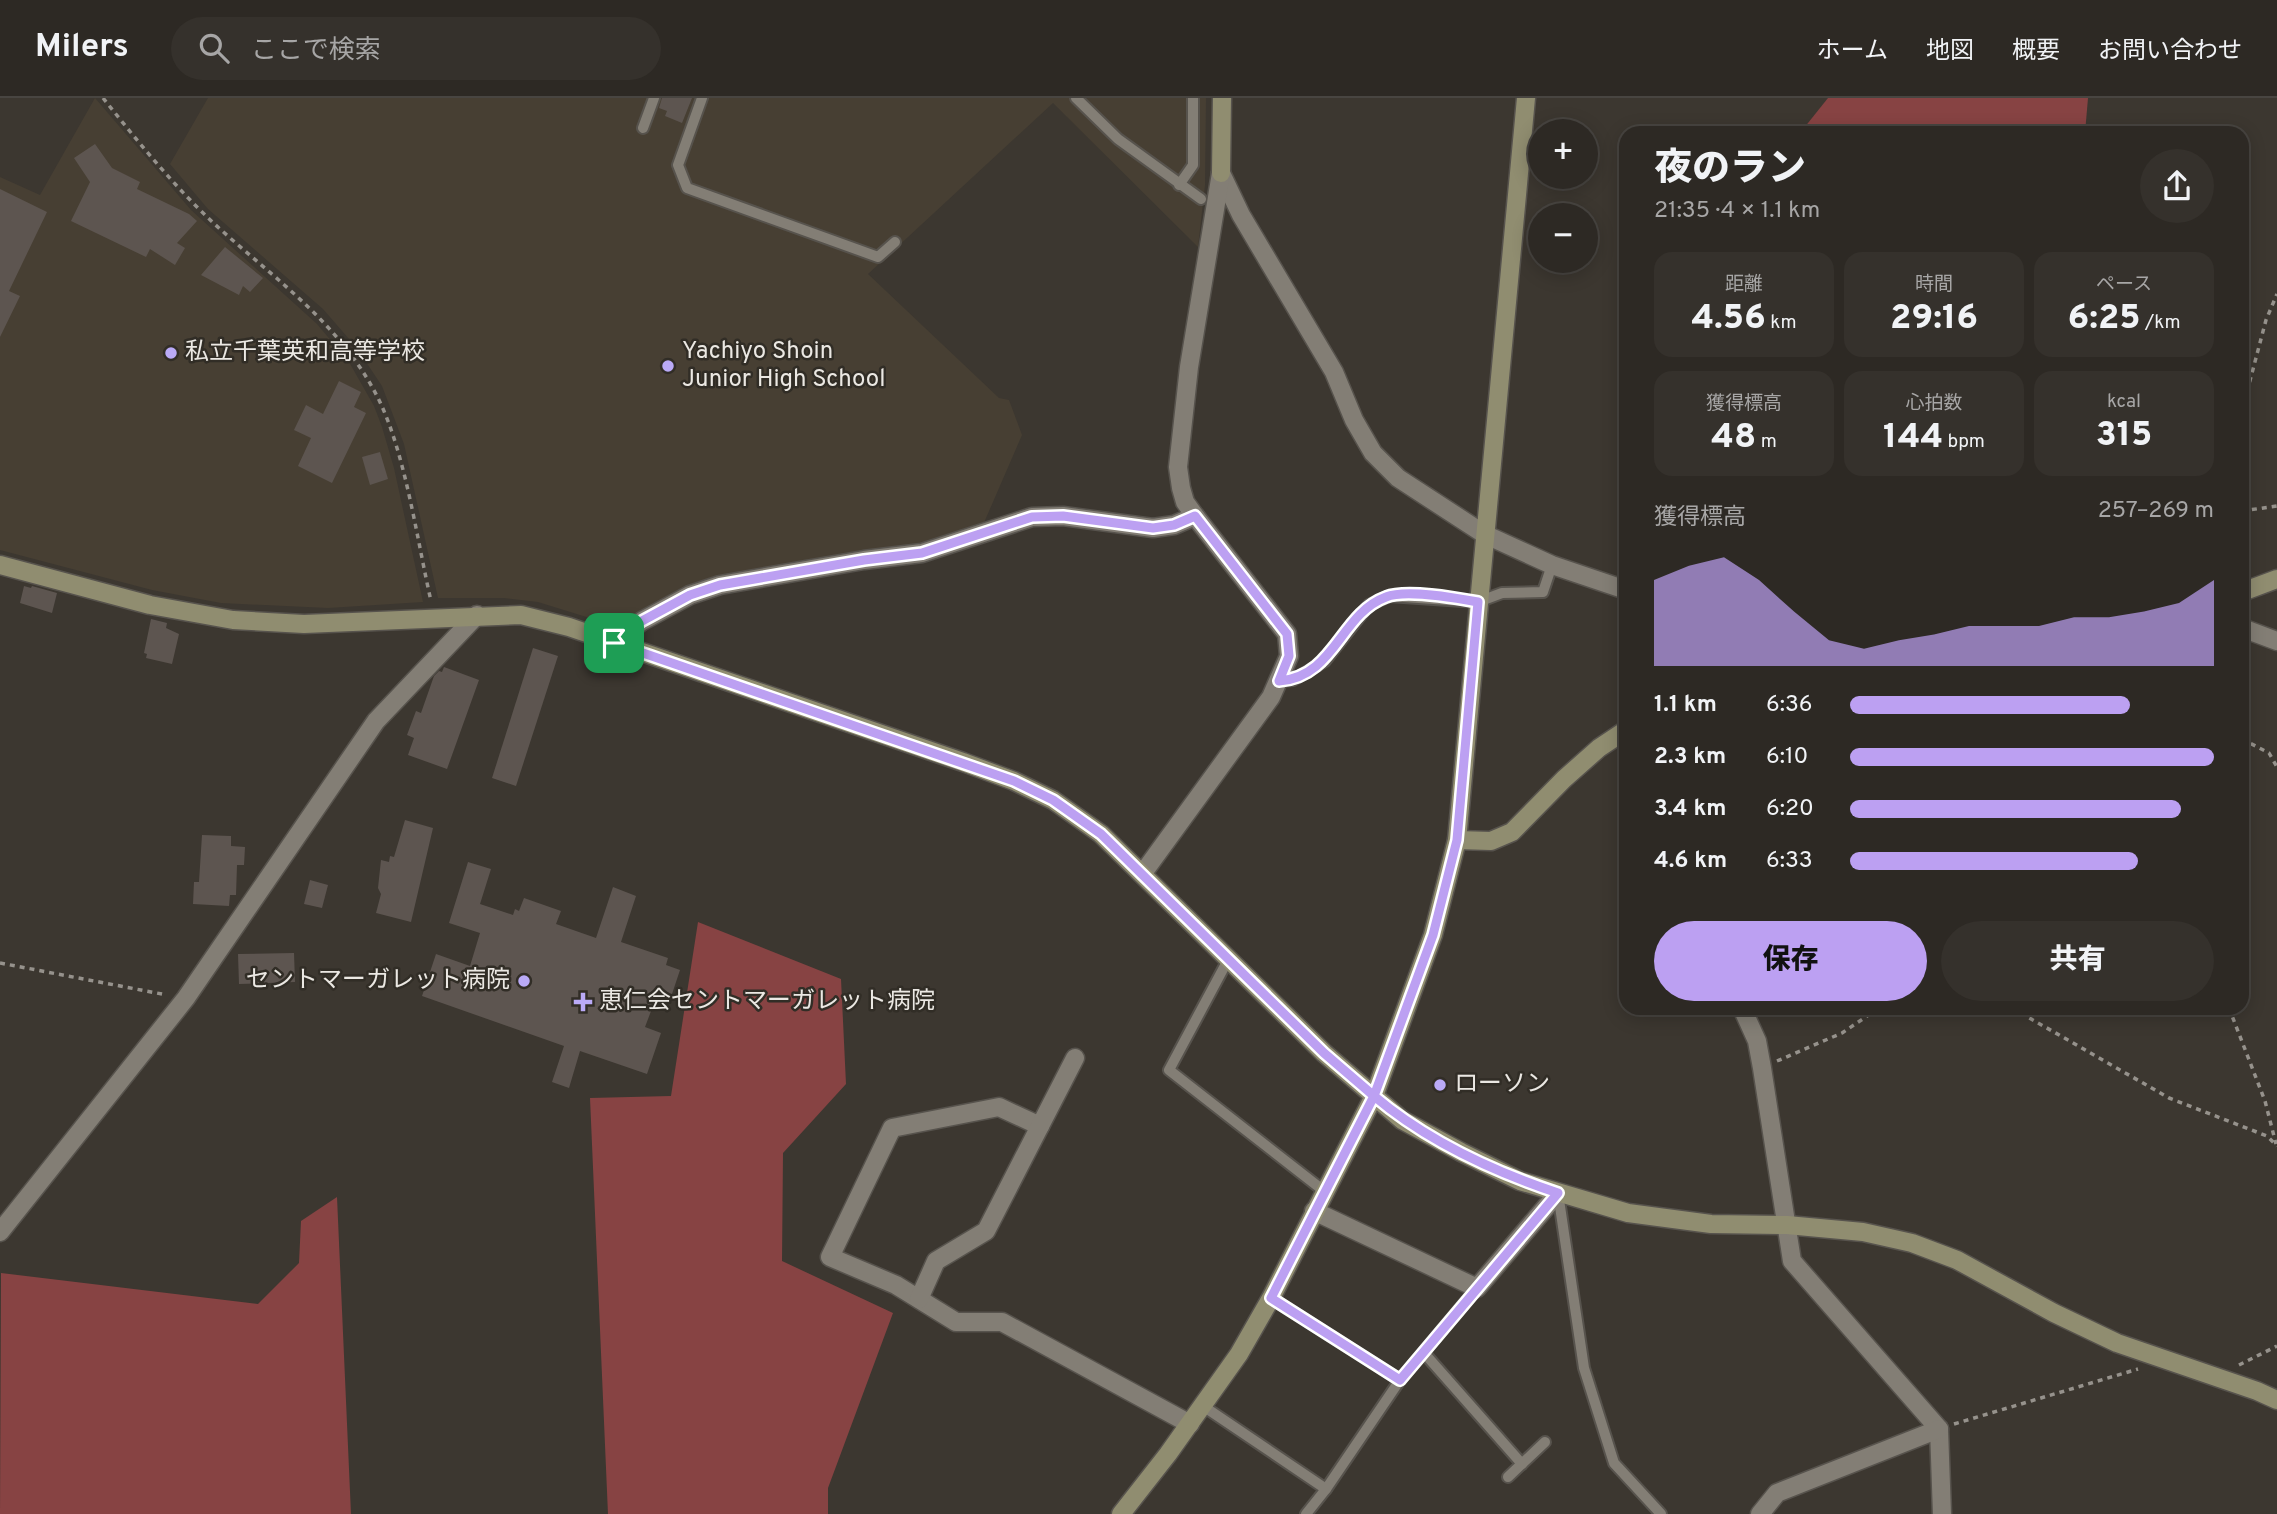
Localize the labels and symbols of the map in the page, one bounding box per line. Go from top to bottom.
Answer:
place label: Yachiyo Shoin Junior High School [682,337,885,395]
place label: 私立千葉英和高等学校 [185,338,425,368]
marker: 私立千葉英和高等学校 [163,345,179,361]
marker: Yachiyo Shoin Junior High School [660,358,676,374]
pin [584,613,644,673]
place label: セントマーガレット病院 [246,966,510,996]
marker: セントマーガレット病院 [516,973,532,989]
place label: 恵仁会セントマーガレット病院 [599,987,935,1017]
marker: 恵仁会セントマーガレット病院 [573,992,593,1012]
place label: ローソン [1454,1070,1550,1100]
marker: ローソン [1432,1077,1448,1093]

